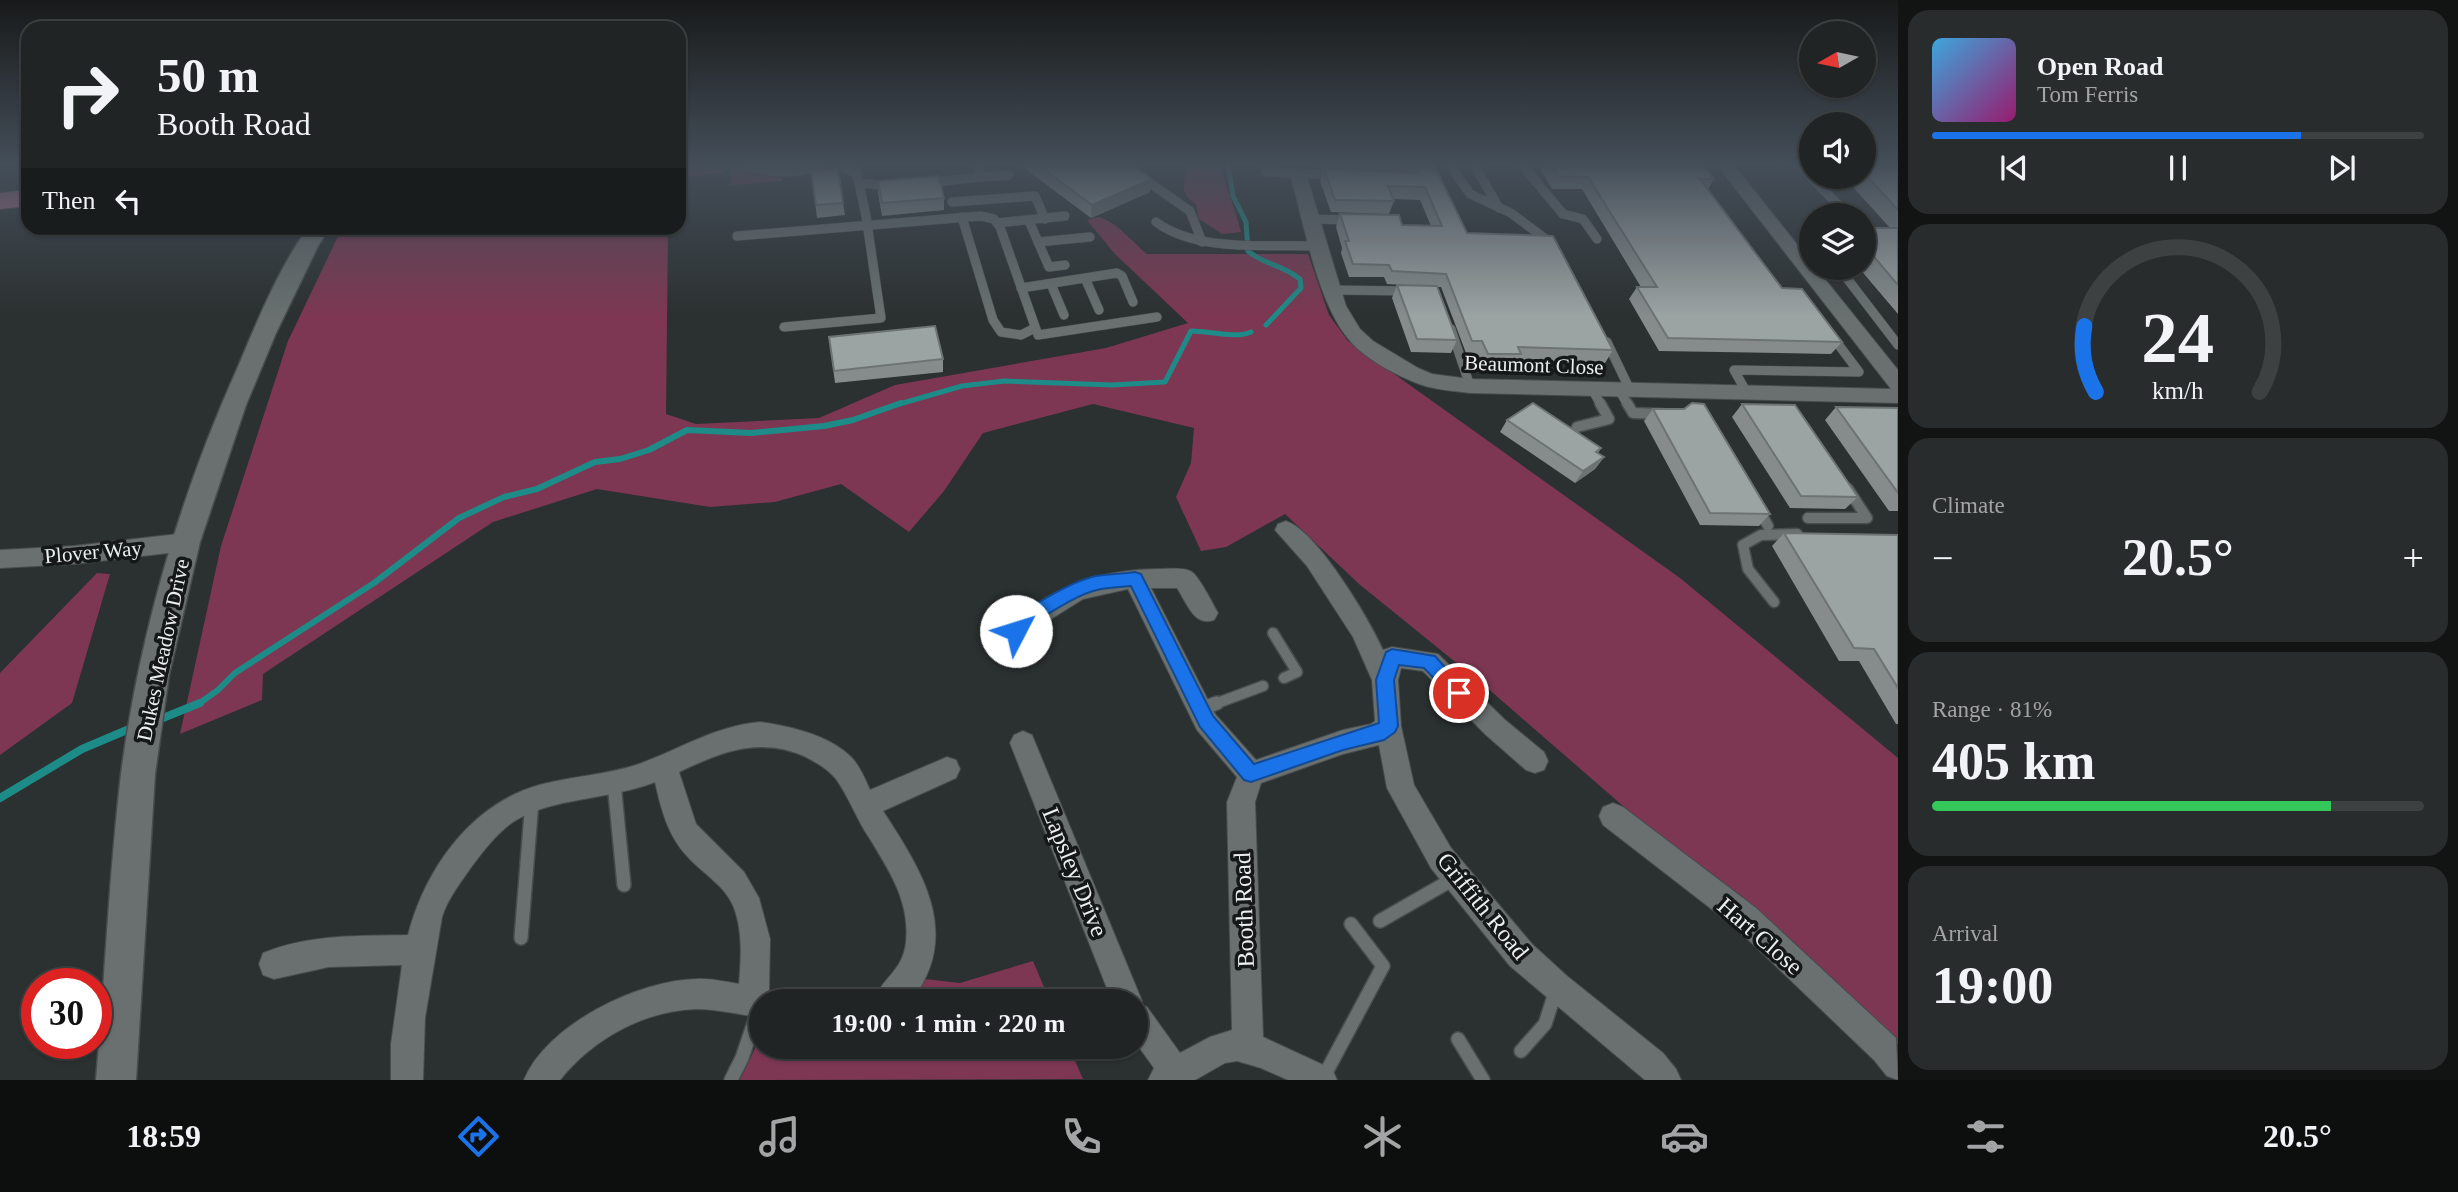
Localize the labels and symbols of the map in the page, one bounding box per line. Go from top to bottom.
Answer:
north arrow [1799,21,1876,98]
street label: Beaumont Close [1464,351,1604,379]
street label: Plover Way [43,536,143,568]
street label: Dukes Meadow Drive [132,557,194,743]
position arrow [979,594,1053,668]
pin [1429,663,1489,723]
street label: Lapsley Drive [1037,804,1113,940]
street label: Griffith Road [1432,847,1534,965]
street label: Booth Road [1229,852,1259,968]
street label: Hart Close [1712,892,1808,980]
speed limit sign: 30 [21,968,112,1059]

